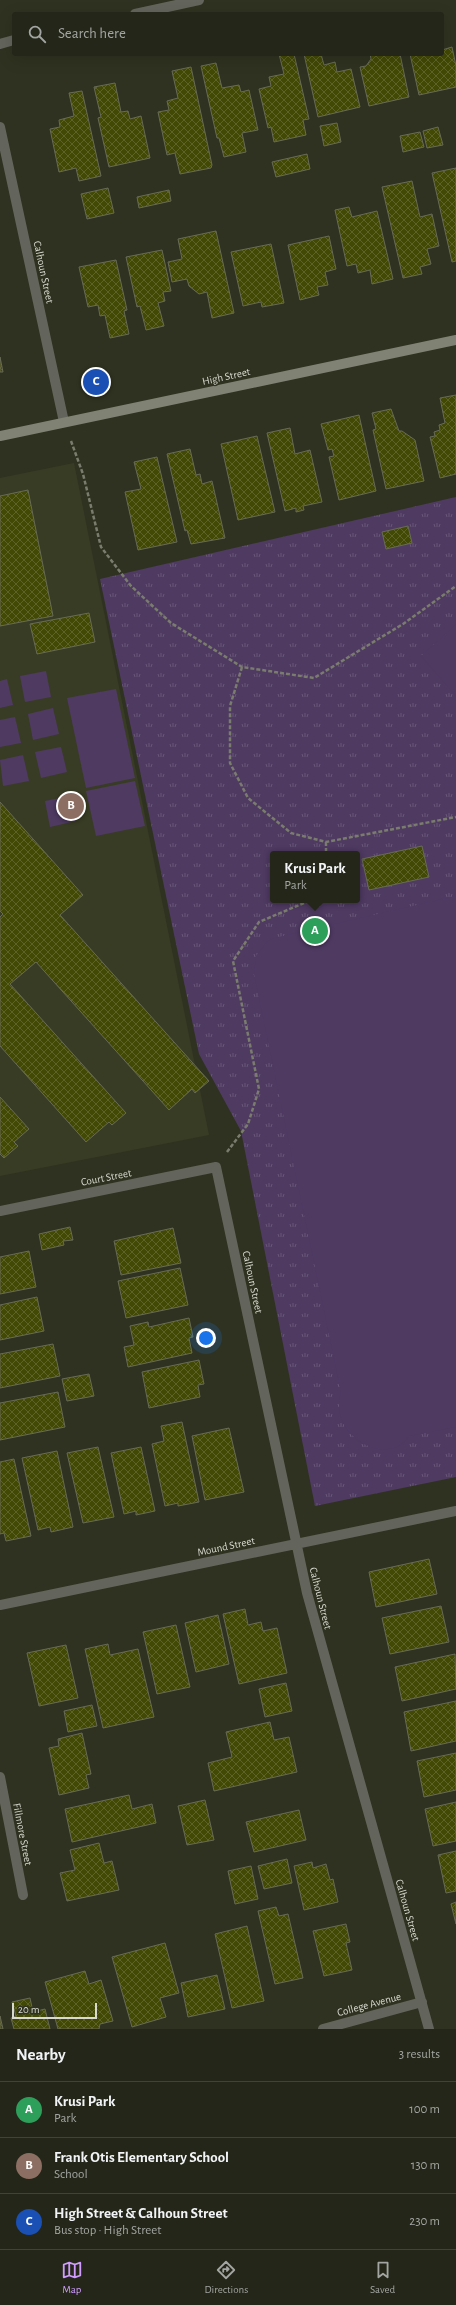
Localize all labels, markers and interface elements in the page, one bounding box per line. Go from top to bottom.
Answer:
search box [12,12,444,56]
icon: search [26,23,48,45]
text: Search here [58,26,126,41]
street label: Calhoun Street [32,240,56,305]
street label: High Street [201,366,252,387]
pin: C [83,367,109,397]
pin: B [58,791,84,821]
popup [270,851,360,903]
text: Krusi Park [284,861,346,876]
text: Park [284,879,307,892]
pin: A [302,916,328,946]
street label: Court Street [80,1167,133,1188]
street label: Calhoun Street [241,1250,265,1315]
your location [196,1328,216,1348]
street label: Mound Street [196,1535,256,1558]
street label: Calhoun Street [307,1566,334,1631]
street label: Fillmore Street [11,1802,34,1867]
street label: Calhoun Street [393,1878,422,1943]
street label: College Avenue [336,1991,402,2018]
scale bar [12,2001,97,2020]
text: 20 m [18,2004,39,2015]
text: Nearby [16,2046,66,2063]
text: 3 results [399,2048,440,2061]
text: Krusi Park [54,2094,115,2109]
text: A [25,2103,33,2116]
text: 100 m [409,2103,440,2116]
text: Park [54,2112,76,2125]
text: Frank Otis Elementary School [54,2150,229,2165]
text: B [25,2159,33,2172]
text: 130 m [411,2159,440,2172]
text: School [54,2168,88,2181]
text: High Street & Calhoun Street [54,2206,228,2221]
text: C [26,2215,32,2228]
text: 230 m [409,2215,440,2228]
text: Bus stop · High Street [54,2224,161,2237]
tab: Map [61,2259,83,2296]
tab: Directions [204,2259,248,2296]
tab: Saved [370,2259,395,2296]

